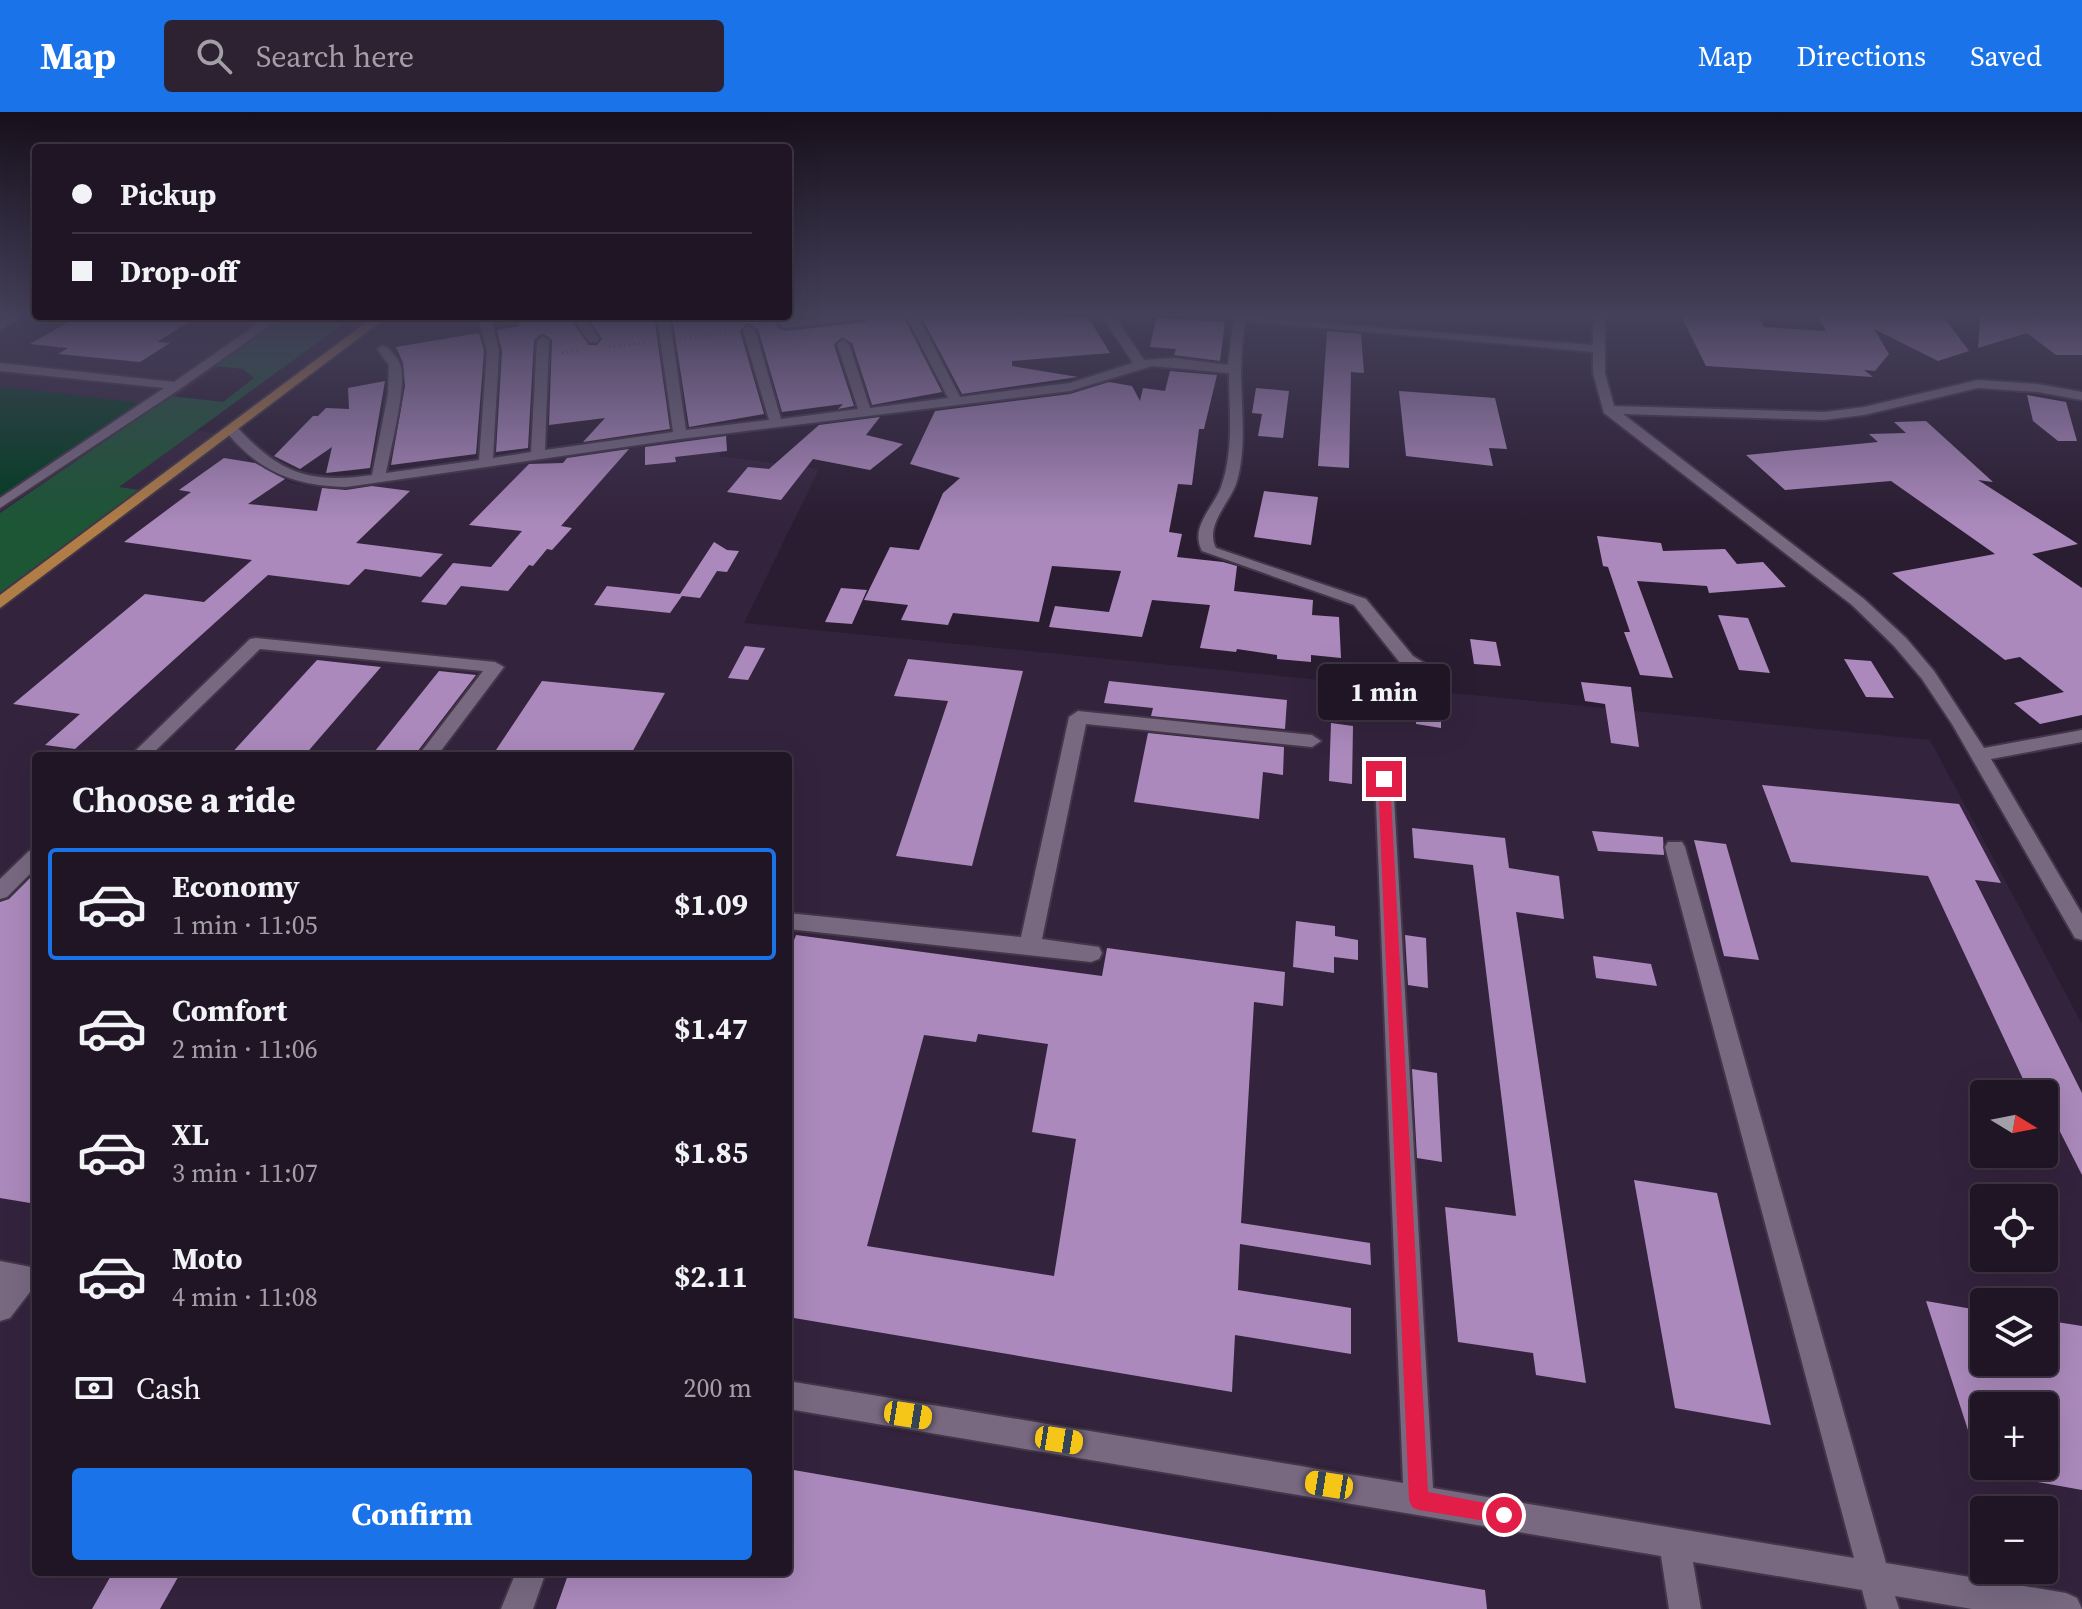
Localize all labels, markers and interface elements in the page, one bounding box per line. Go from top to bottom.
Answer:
search box [164,20,724,92]
text: Map [40,30,116,82]
icon: search [192,34,236,78]
text: Search here [256,36,414,77]
text: Map [1698,37,1753,75]
text: Directions [1797,37,1926,75]
text: Saved [1970,37,2042,75]
text: Pickup [120,174,216,215]
text: Drop-off [120,251,238,292]
callout: 1 min [1318,663,1450,719]
text: 1 min [1350,674,1418,710]
route end [1366,761,1402,797]
text: Choose a ride [72,775,295,824]
text: Economy [172,866,300,907]
icon: car [76,868,148,940]
text: $1.09 [674,884,748,925]
text: 1 min · 11:05 [172,907,318,943]
text: Comfort [172,990,287,1031]
icon: car [76,992,148,1064]
text: $1.47 [674,1008,748,1049]
text: 2 min · 11:06 [172,1031,318,1067]
north arrow [1970,1080,2058,1168]
map controls [1970,1080,2058,1584]
text: XL [172,1114,209,1155]
icon: car [76,1116,148,1188]
text: $1.85 [674,1132,748,1173]
text: 3 min · 11:07 [172,1155,318,1191]
button: locate [1970,1184,2058,1272]
text: Moto [172,1238,243,1279]
icon: car [76,1240,148,1312]
text: $2.11 [674,1256,748,1297]
text: 4 min · 11:08 [172,1279,318,1315]
button: layers [1970,1288,2058,1376]
icon: cash [72,1366,116,1410]
text: Cash [136,1368,201,1409]
text: 200 m [684,1370,752,1406]
button: + [1970,1392,2058,1480]
car [882,1399,934,1431]
car [1033,1424,1085,1456]
button: Confirm [72,1468,752,1560]
car [1303,1469,1355,1501]
button: − [1970,1496,2058,1584]
route start [1486,1497,1522,1533]

